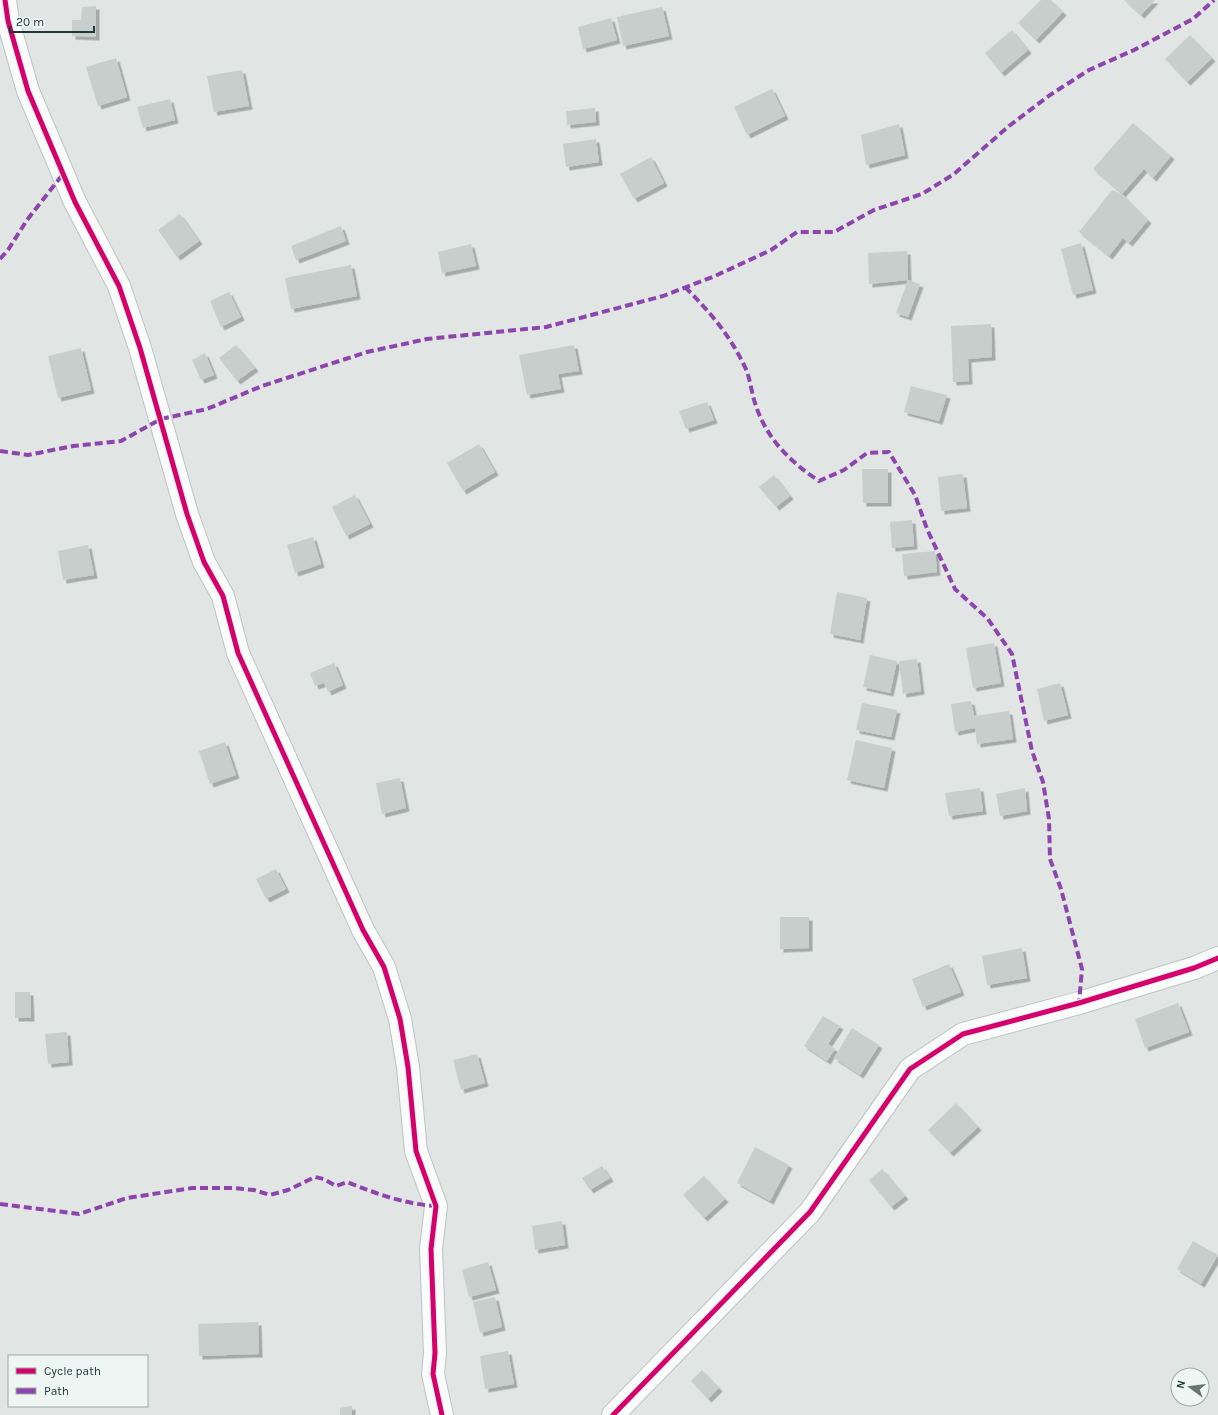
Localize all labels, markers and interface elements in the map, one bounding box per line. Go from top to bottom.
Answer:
scale bar [10,8,94,34]
text: 20 m [16,15,44,29]
legend [8,1355,148,1407]
text: Cycle path [44,1364,101,1378]
north arrow [1170,1367,1210,1407]
text: N [1174,1379,1188,1390]
text: Path [44,1384,69,1398]

